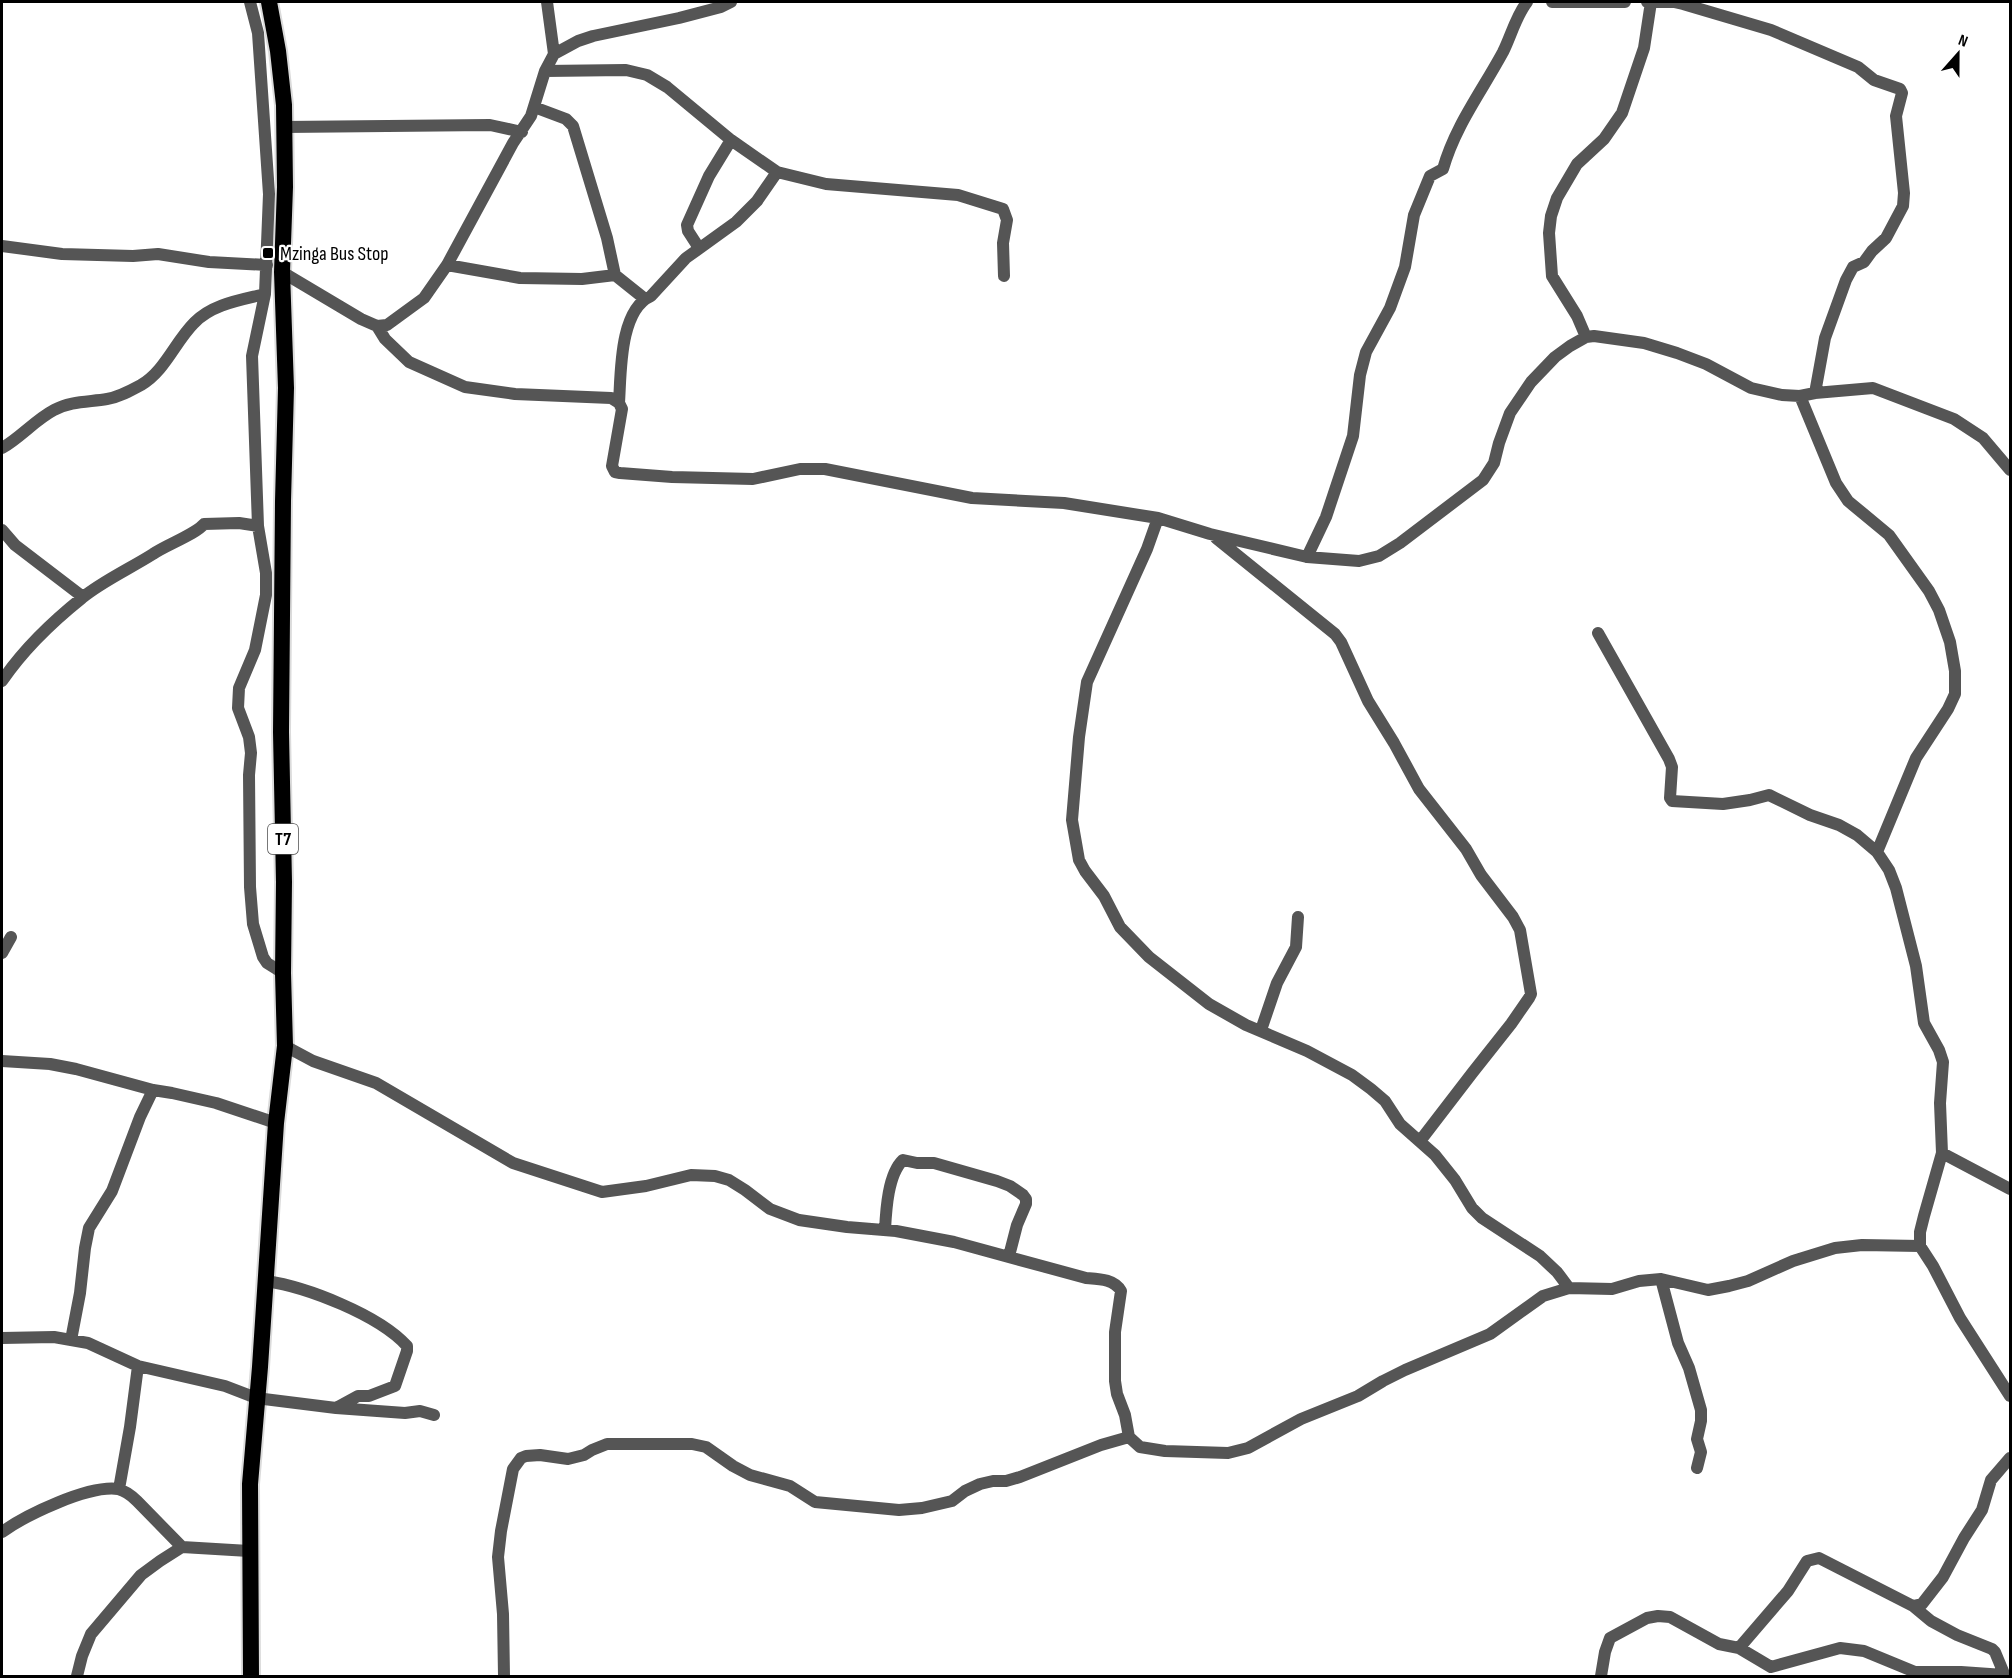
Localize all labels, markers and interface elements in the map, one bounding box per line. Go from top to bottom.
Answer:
north arrow [1928,24,1988,84]
text: N [1955,31,1970,52]
place label: Mzinga Bus Stop [280,242,389,266]
marker: Mzinga Bus Stop [261,246,275,260]
road number: T7 [268,824,298,854]

